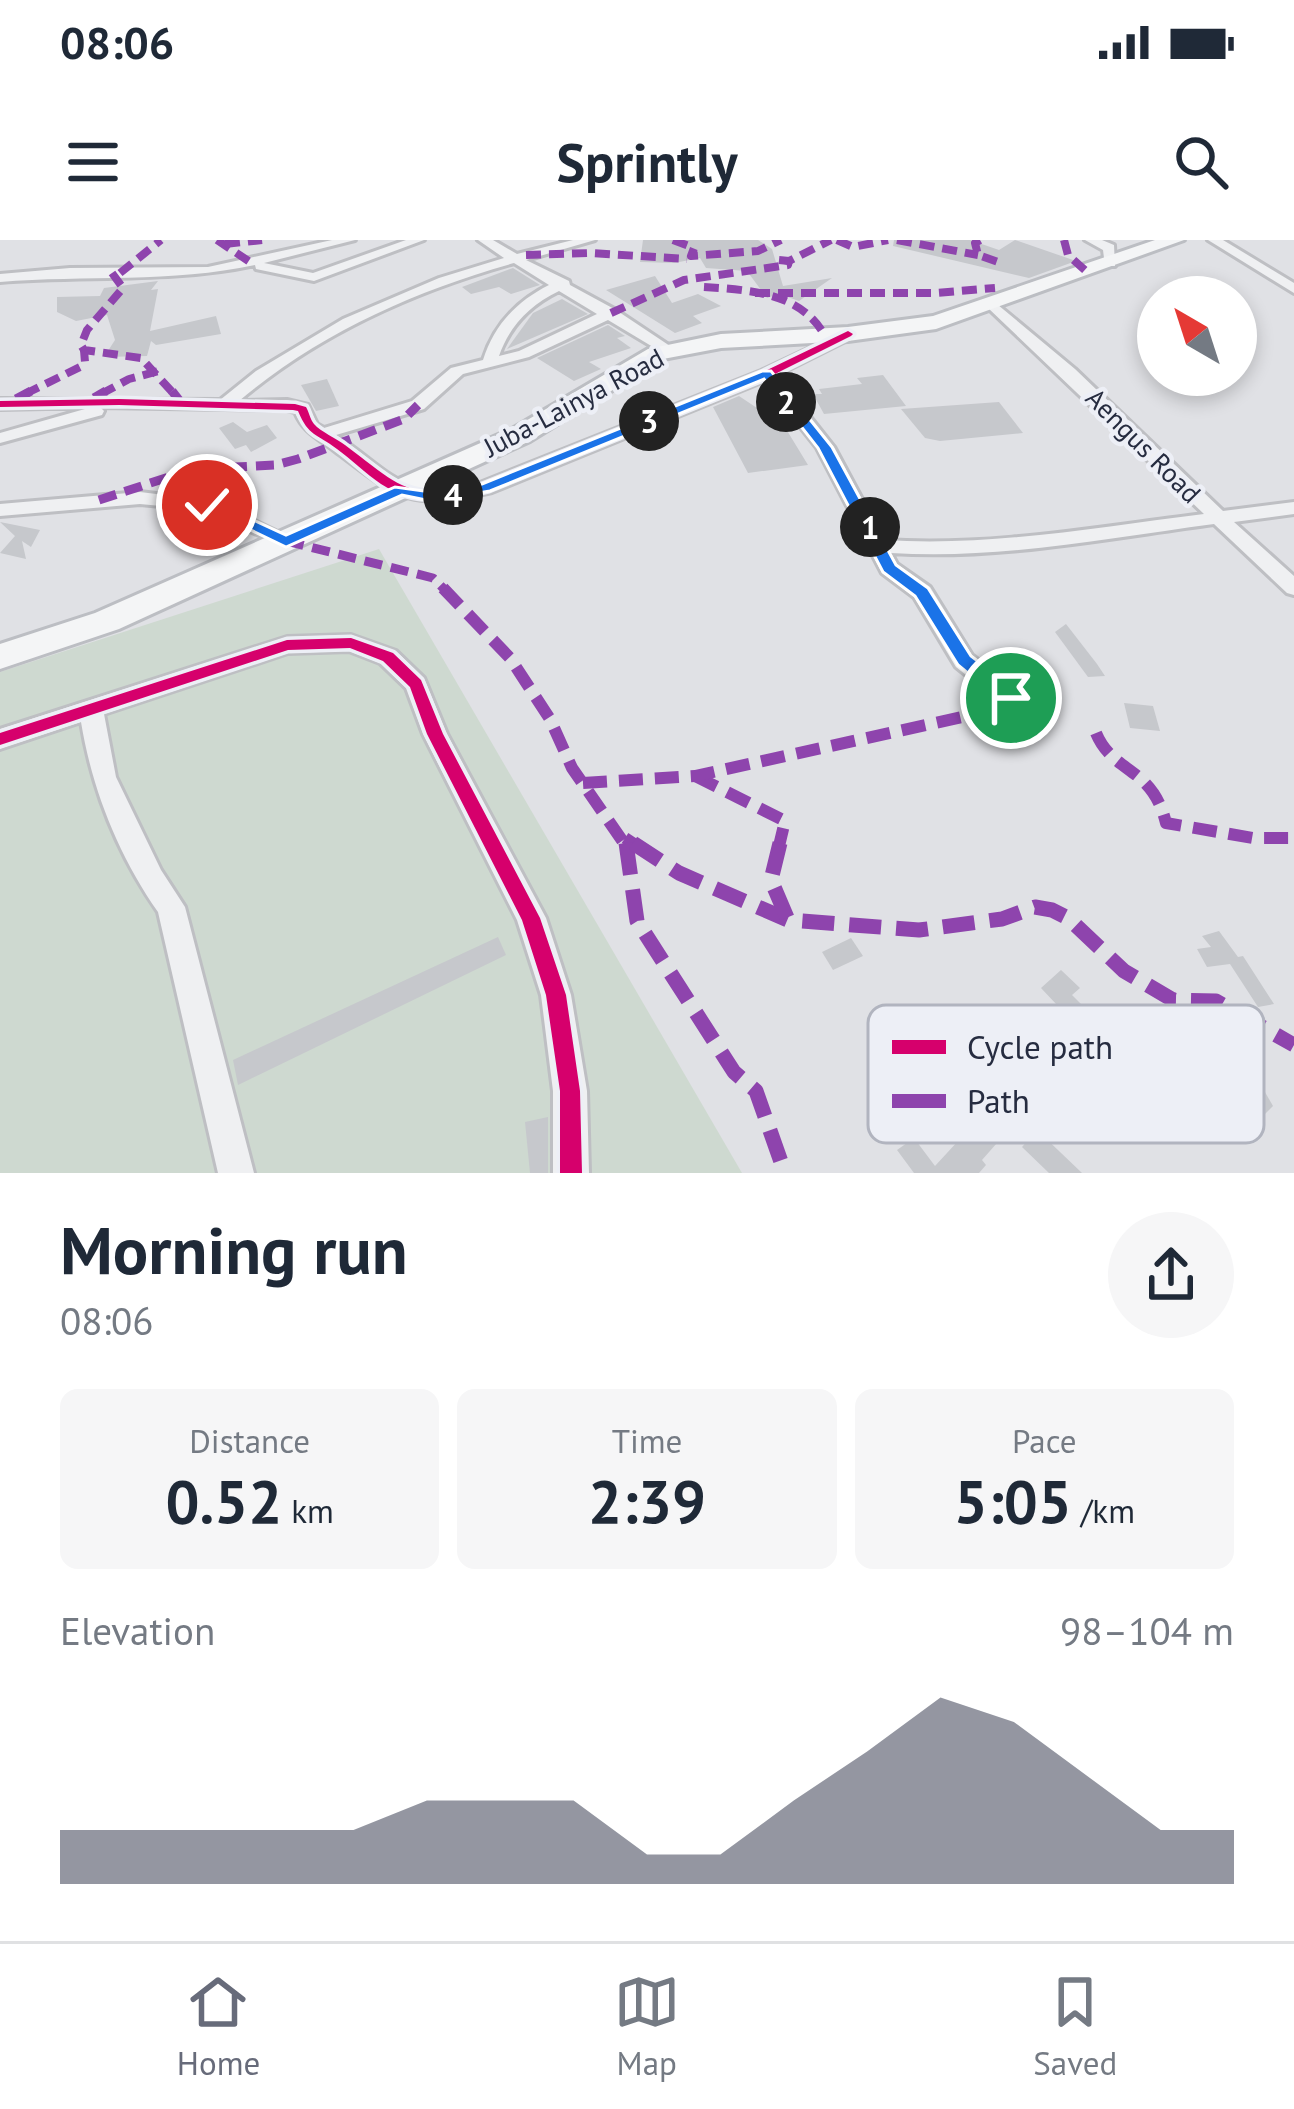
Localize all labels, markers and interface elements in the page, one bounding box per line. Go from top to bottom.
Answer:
text: 08:06 [60,13,174,71]
text: Sprintly [556,127,738,197]
icon: menu [60,129,126,195]
icon: search [1168,129,1234,195]
north arrow [1137,276,1257,396]
map controls [1137,276,1257,396]
street label: Juba-Lainya Road [477,340,669,464]
pin: 2 [756,372,816,432]
text: 2 [777,380,795,423]
street label: Aengus Road [1079,381,1208,510]
pin: 3 [619,391,679,451]
text: 3 [640,399,658,442]
pin [156,454,258,556]
pin: 4 [423,465,483,525]
icon: check [174,472,240,538]
text: 4 [444,473,462,516]
pin: 1 [840,497,900,557]
text: 1 [861,505,879,548]
pin [960,647,1062,749]
icon: arrive [978,665,1044,731]
legend [868,1005,1264,1143]
text: Cycle path [967,1025,1113,1068]
text: Path [967,1079,1030,1122]
text: Morning run [60,1207,408,1292]
button: share [1108,1212,1234,1338]
text: 08:06 [60,1295,154,1346]
text: Distance [189,1419,310,1462]
text: Time [612,1419,682,1462]
text: Pace [1012,1419,1077,1462]
text: 0.52 [166,1462,282,1540]
text: 2:39 [588,1462,706,1540]
text: 5:05 [954,1462,1072,1540]
text: km [282,1489,334,1532]
text: /km [1072,1489,1135,1532]
text: Elevation [60,1605,215,1656]
text: 98–104 m [1060,1605,1234,1656]
tab: Home [177,1969,260,2084]
tab: Map [614,1969,680,2084]
tab: Saved [1033,1969,1117,2084]

